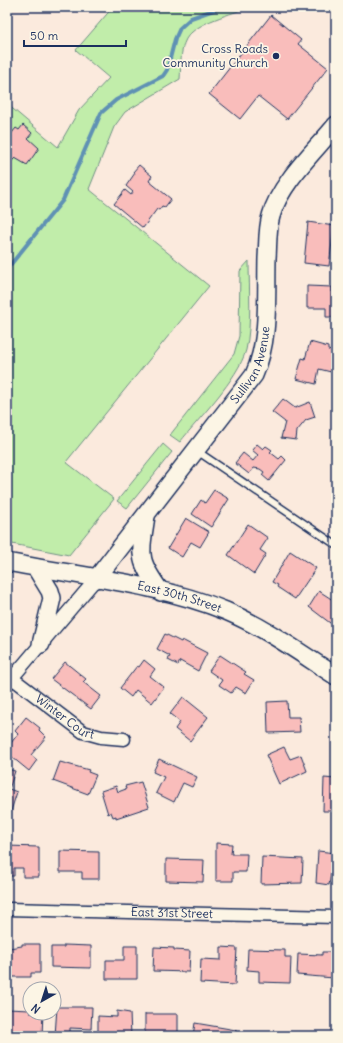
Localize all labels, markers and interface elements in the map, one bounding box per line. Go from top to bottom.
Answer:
scale bar [24,22,126,48]
text: 50 m [30,28,59,43]
place label: Cross Roads Community Church [163,41,268,70]
marker: Cross Roads Community Church [271,51,281,61]
street label: Sullivan Avenue [227,326,272,406]
street label: East 30th Street [136,578,224,616]
street label: Winter Court [33,691,96,742]
street label: East 31st Street [131,904,213,921]
north arrow [22,981,62,1021]
text: N [28,1001,43,1017]

